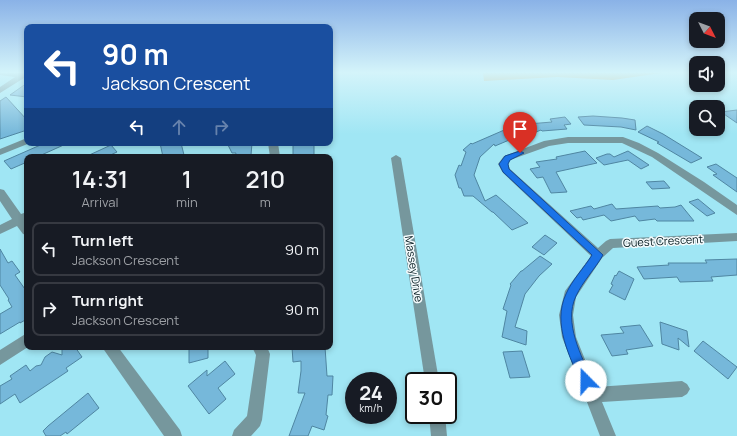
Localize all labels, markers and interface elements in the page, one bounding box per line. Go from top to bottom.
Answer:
north arrow [689,12,725,48]
map controls [689,12,725,136]
text: 90 m [102,35,169,73]
icon: left [36,40,88,92]
button: sound [689,56,725,92]
text: Jackson Crescent [102,71,250,95]
button: search [689,100,725,136]
pin [503,112,537,153]
icon: left [126,116,148,138]
icon: ahead [168,116,190,138]
icon: right [210,116,232,138]
icon: arrive [509,118,531,140]
text: 14:31 [72,162,128,195]
text: 1 [182,162,192,195]
text: 210 [246,162,285,195]
text: Arrival [81,193,119,211]
text: min [176,193,198,211]
text: m [260,193,271,211]
text: Turn left [72,230,134,251]
street label: Guest Crescent [623,231,703,250]
street label: Massey Drive [402,235,427,304]
icon: left [38,238,60,260]
text: 90 m [285,239,319,260]
text: Jackson Crescent [72,251,179,269]
text: Turn right [72,290,143,311]
icon: right [38,298,60,320]
text: 90 m [285,299,319,320]
text: Jackson Crescent [72,311,179,329]
position arrow [565,360,607,402]
speed limit sign: 30 [405,372,457,424]
text: 24 [359,379,383,406]
text: km/h [359,401,383,415]

